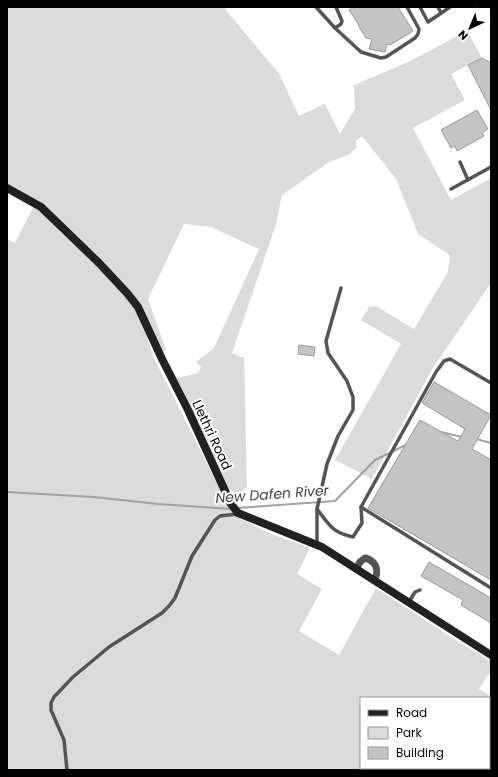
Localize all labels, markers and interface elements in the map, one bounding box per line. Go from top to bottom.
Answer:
north arrow [450,8,490,48]
text: N [455,27,472,44]
street label: Llethri Road [187,397,237,473]
water label: New Dafen River [215,480,330,508]
legend [360,697,490,769]
text: Road [396,704,427,721]
text: Park [396,724,423,741]
text: Building [396,744,444,761]

